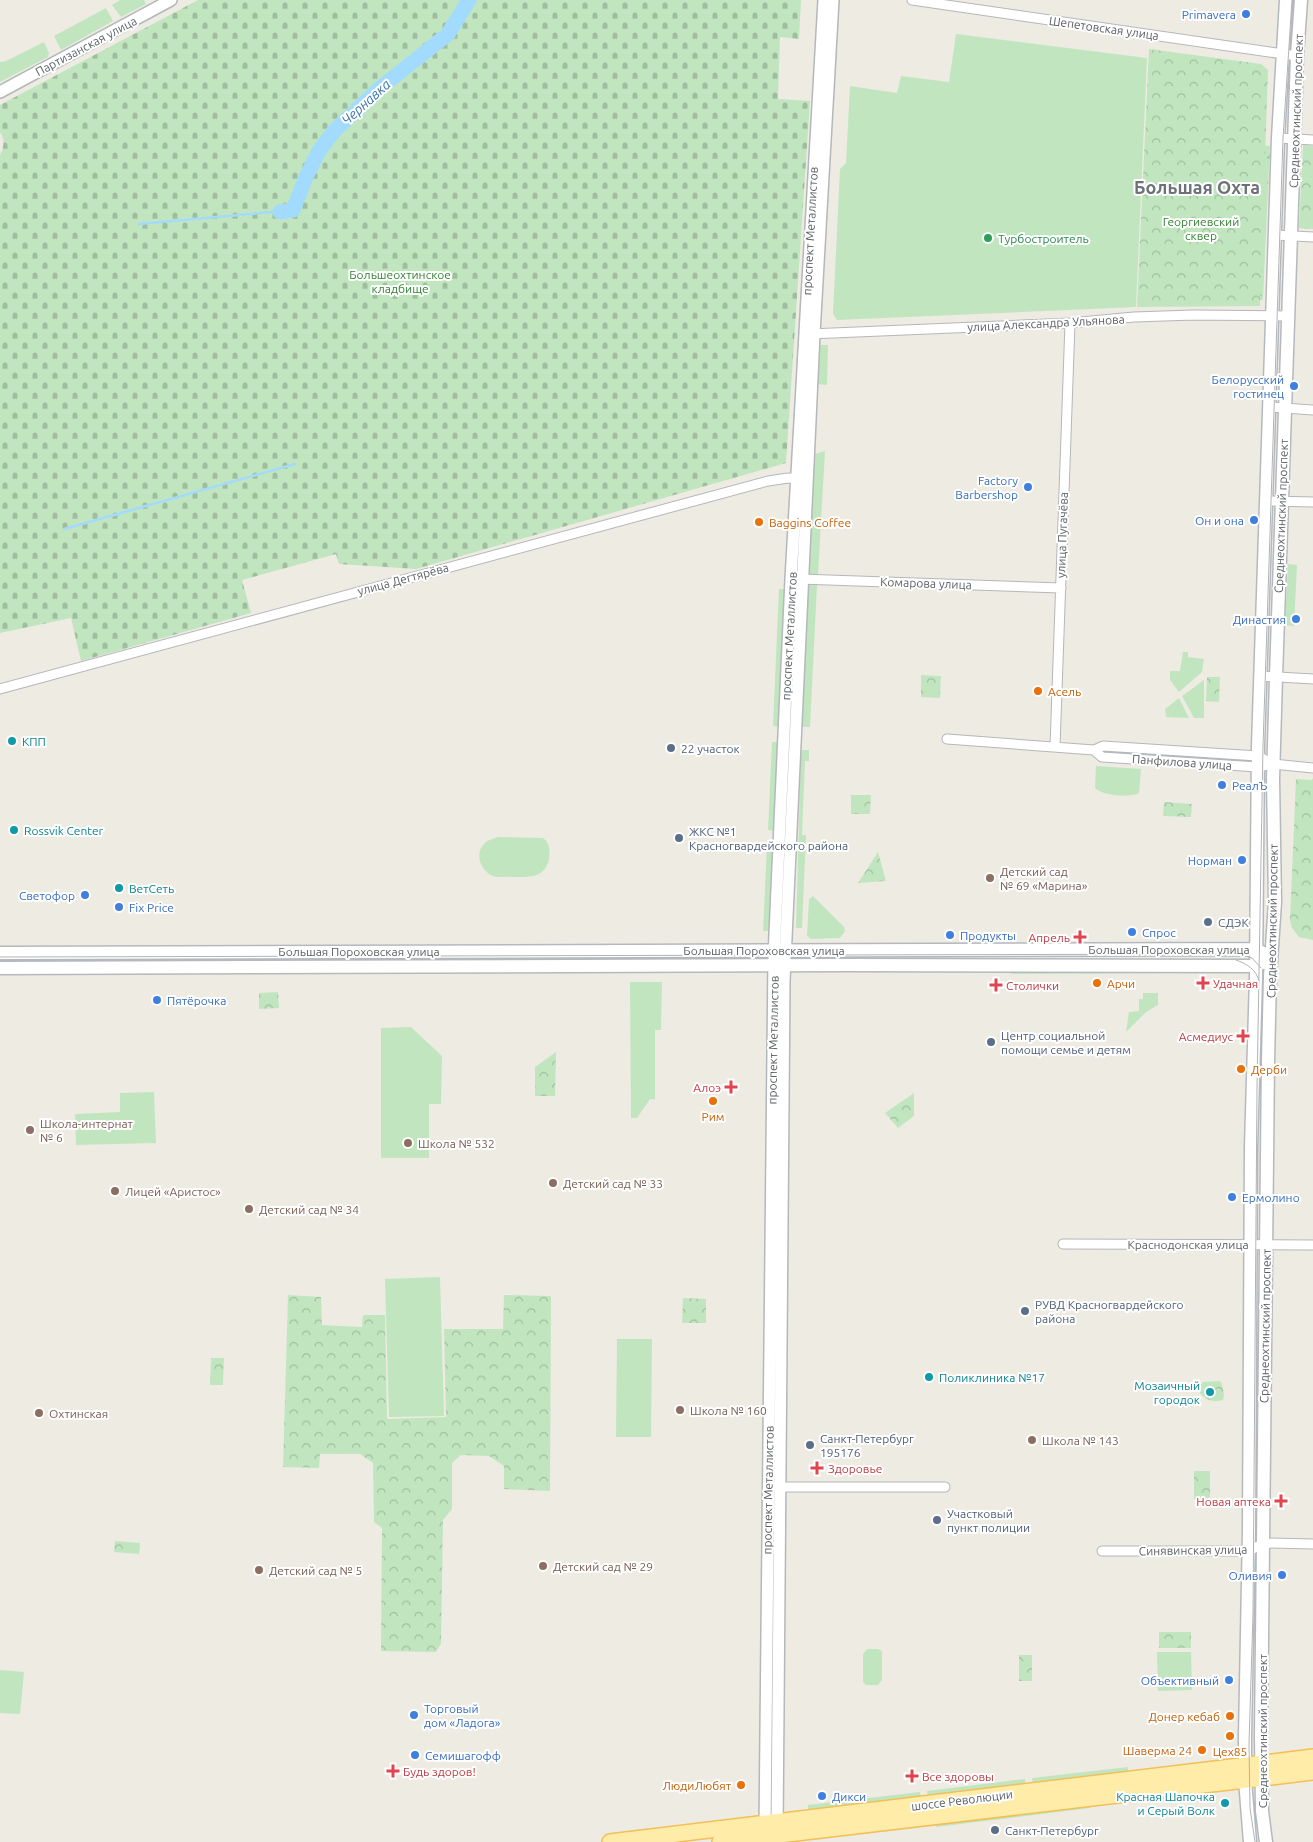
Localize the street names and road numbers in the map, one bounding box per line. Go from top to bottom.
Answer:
street label: Партизанская улица [33,14,139,78]
street label: Шепетовская улица [1048,14,1160,42]
street label: Среднеохтинский проспект [1287,33,1305,188]
street label: проспект Металлистов [800,166,820,296]
street label: улица Александра Ульянова [967,312,1125,334]
street label: Среднеохтинский проспект [1272,438,1290,593]
street label: улица Пугачёва [1054,492,1070,578]
street label: улица Дегтярёва [356,561,450,597]
street label: проспект Металлистов [779,571,799,701]
street label: Комарова улица [880,575,972,591]
street label: Панфилова улица [1132,752,1232,772]
street label: Среднеохтинский проспект [1264,843,1280,998]
street label: Большая Пороховская улица [1088,943,1250,956]
street label: Большая Пороховская улица [683,944,845,957]
street label: Большая Пороховская улица [278,945,440,958]
street label: проспект Металлистов [765,976,781,1104]
street label: Краснодонская улица [1127,1238,1249,1251]
street label: Среднеохтинский проспект [1257,1248,1273,1403]
street label: проспект Металлистов [760,1426,776,1554]
street label: Синявинская улица [1139,1543,1247,1557]
street label: Среднеохтинский проспект [1256,1653,1269,1808]
street label: шоссе Революции [910,1787,1014,1813]

